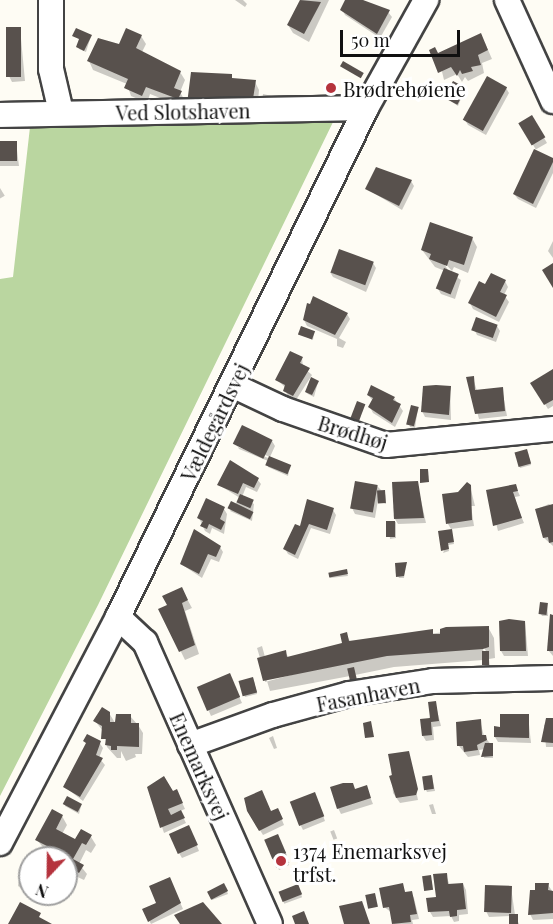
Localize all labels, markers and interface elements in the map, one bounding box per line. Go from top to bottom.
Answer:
scale bar [343,18,463,56]
text: 50 m [351,28,390,52]
place label: Brødrehøiene [343,76,466,100]
marker: Brødrehøiene [324,81,338,95]
street label: Ved Slotshaven [115,98,251,124]
street label: Vældegårdsvej [175,359,253,485]
street label: Brødhøj [315,410,391,454]
street label: Fasanhaven [314,672,422,716]
street label: Enemarksvej [166,708,234,824]
place label: 1374 Enemarksvej trfst. [293,838,447,885]
north arrow [18,846,78,906]
marker: 1374 Enemarksvej trfst. [274,854,288,868]
text: N [33,879,51,903]

